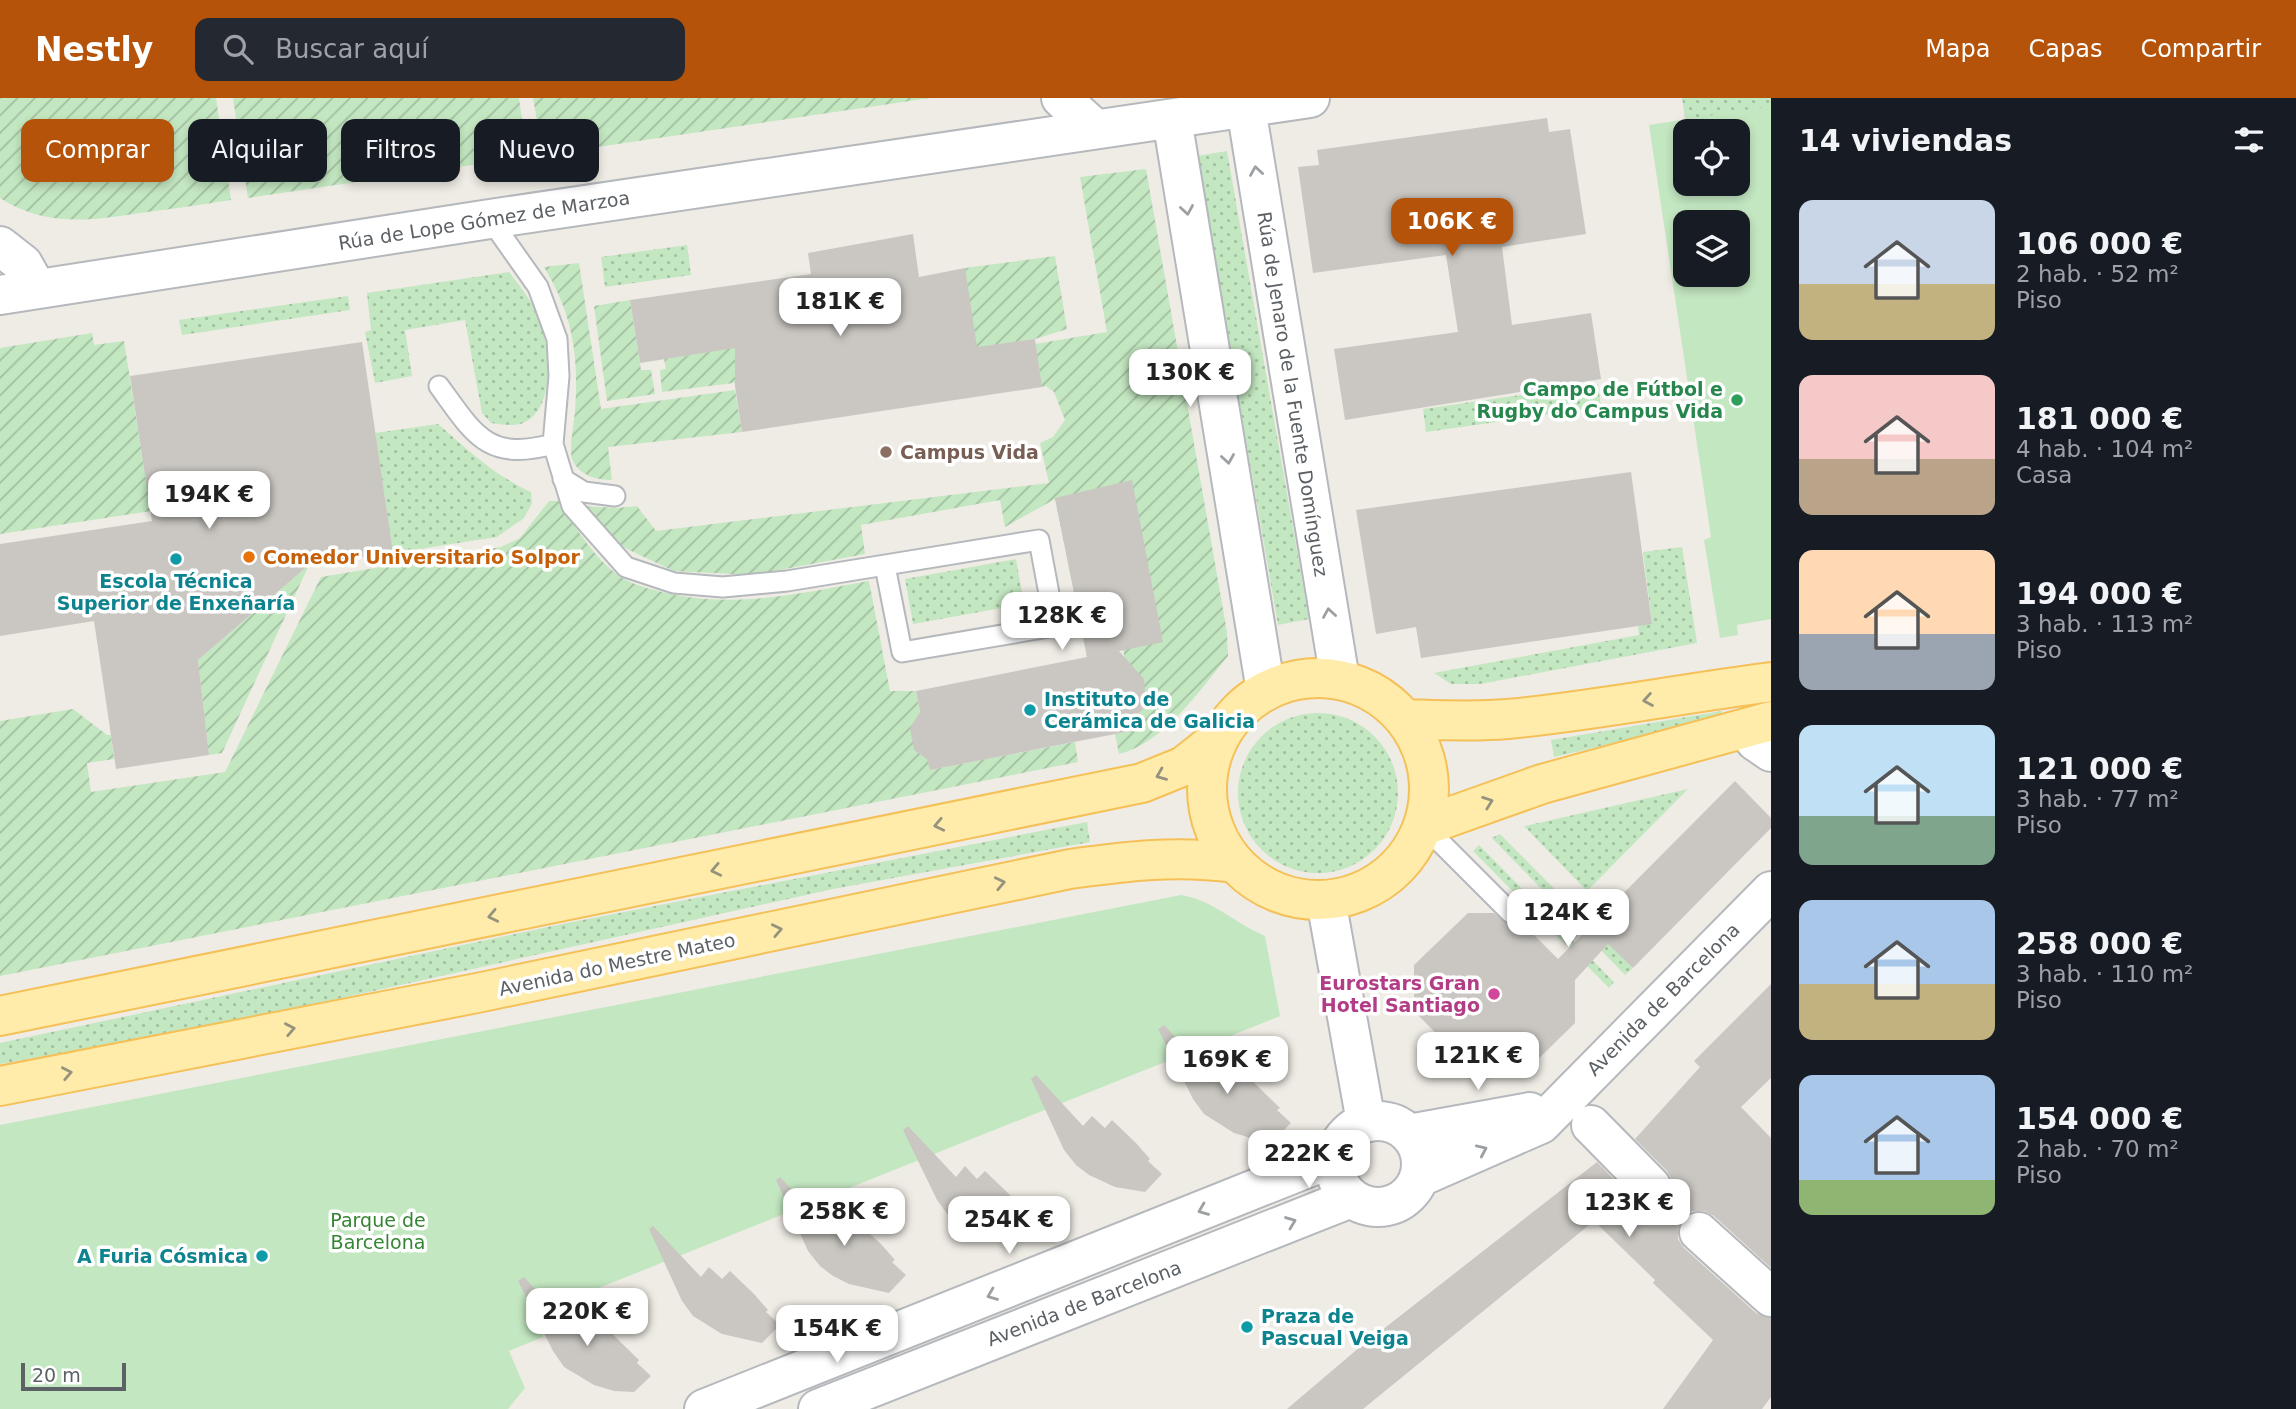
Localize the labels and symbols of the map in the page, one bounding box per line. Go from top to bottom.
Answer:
one-way arrow [1249,165,1264,177]
street label: Rúa de Lope Gómez de Marzoa [337,186,631,254]
pin: 106K € [1395,198,1509,258]
one-way arrow [1179,204,1194,216]
street label: Rúa de Jenaro de la Fuente Domínguez [1253,210,1333,578]
pin: 181K € [783,278,897,338]
pin: 130K € [1133,350,1247,409]
place label: Campo de Fútbol e Rugby do Campus Vida [1476,378,1723,422]
marker: Campo de Fútbol e Rugby do Campus Vida [1729,392,1745,408]
place label: Campus Vida [900,441,1039,463]
marker: Campus Vida [878,444,894,460]
one-way arrow [1220,453,1235,465]
pin: 194K € [152,472,266,531]
place label: Comedor Universitario Solpor [263,546,581,568]
marker: Comedor Universitario Solpor [241,549,257,565]
marker: Escola Técnica Superior de Enxeñaría [168,551,184,567]
place label: Escola Técnica Superior de Enxeñaría [57,570,295,614]
pin: 128K € [1005,592,1119,652]
one-way arrow [1322,607,1337,619]
place label: Instituto de Cerámica de Galicia [1044,688,1255,732]
one-way arrow [1642,692,1654,707]
marker: Instituto de Cerámica de Galicia [1022,702,1038,718]
one-way arrow [1156,767,1168,781]
one-way arrow [1481,796,1493,810]
one-way arrow [933,817,945,832]
one-way arrow [710,862,722,877]
one-way arrow [994,877,1006,892]
pin: 124K € [1511,890,1625,949]
one-way arrow [487,907,499,922]
street label: Avenida de Barcelona [1582,918,1744,1080]
one-way arrow [771,924,783,939]
street label: Avenida do Mestre Mateo [497,928,737,1000]
place label: Eurostars Gran Hotel Santiago [1319,972,1480,1016]
marker: Eurostars Gran Hotel Santiago [1486,986,1502,1002]
one-way arrow [284,1023,296,1038]
pin: 121K € [1421,1032,1535,1092]
pin: 169K € [1170,1037,1284,1096]
one-way arrow [61,1066,73,1081]
pin: 222K € [1252,1130,1366,1190]
one-way arrow [1475,1144,1488,1158]
pin: 123K € [1572,1180,1686,1239]
pin: 258K € [787,1188,901,1248]
pin: 254K € [952,1196,1066,1256]
one-way arrow [1198,1201,1210,1215]
park label: Parque de Barcelona [330,1209,426,1253]
one-way arrow [1285,1216,1297,1230]
place label: A Furia Cósmica [77,1245,248,1267]
marker: A Furia Cósmica [254,1248,270,1264]
street label: Avenida de Barcelona [984,1256,1184,1350]
one-way arrow [987,1286,999,1300]
pin: 220K € [530,1288,644,1348]
place label: Praza de Pascual Veiga [1261,1305,1409,1349]
pin: 154K € [780,1306,894,1365]
marker: Praza de Pascual Veiga [1239,1319,1255,1335]
scale bar [21,1360,126,1392]

